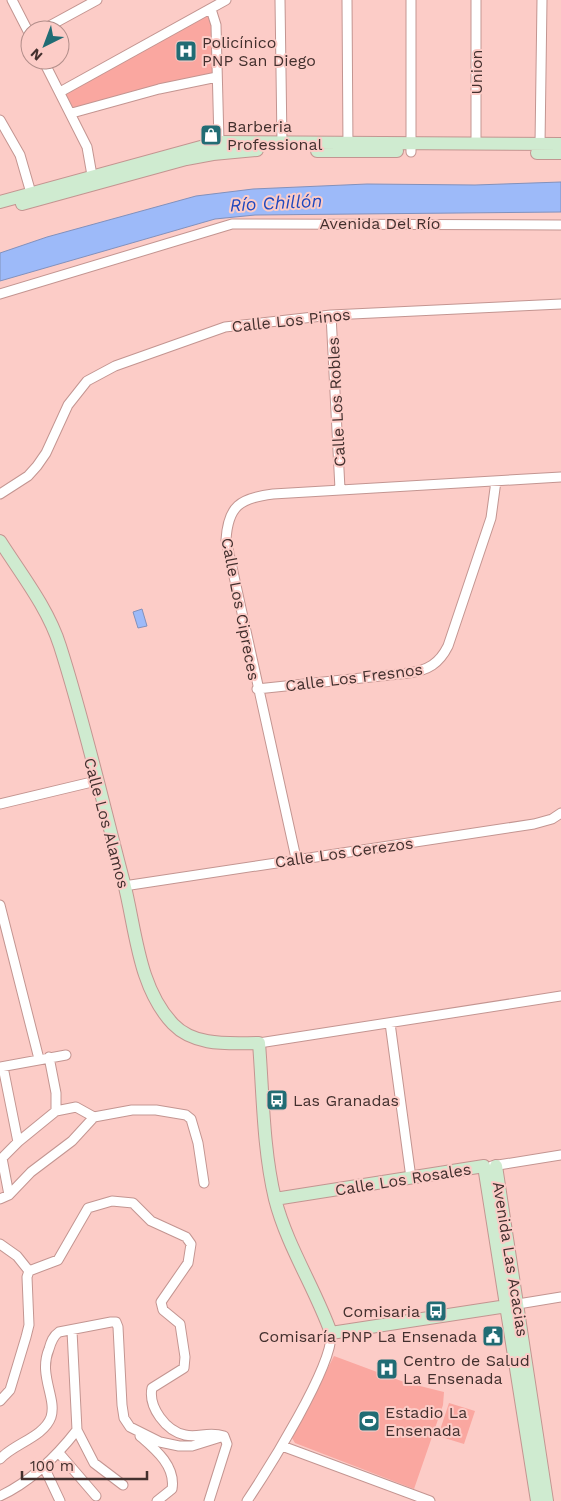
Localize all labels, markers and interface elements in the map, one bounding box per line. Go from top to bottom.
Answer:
north arrow [20,20,70,70]
place label: Policínico PNP San Diego [202,33,316,70]
hospital icon: Policínico PNP San Diego [174,39,198,63]
text: N [27,45,46,64]
street label: Union [467,50,486,94]
place label: Barberia Professional [227,117,322,154]
shop icon: Barberia Professional [199,123,223,147]
water label: Río Chillón [229,190,323,215]
street label: Avenida Del Río [320,214,440,233]
street label: Calle Los Pinos [231,305,351,336]
street label: Calle Los Robles [324,337,349,467]
street label: Calle Los Cipreces [217,536,264,682]
street label: Calle Los Fresnos [284,660,424,695]
street label: Calle Los Alamos [80,756,133,891]
street label: Calle Los Cerezos [274,833,414,872]
bus stop icon: Las Granadas [265,1088,289,1112]
place label: Las Granadas [293,1091,399,1110]
street label: Calle Los Rosales [334,1159,472,1200]
street label: Avenida Las Acacias [489,1180,532,1338]
bus stop icon: Comisaria [424,1299,448,1323]
place label: Comisaria [343,1302,420,1321]
public building icon: Comisaría PNP La Ensenada [481,1324,505,1348]
place label: Comisaría PNP La Ensenada [259,1327,477,1346]
place label: Centro de Salud La Ensenada [403,1351,530,1388]
hospital icon: Centro de Salud La Ensenada [375,1357,399,1381]
place label: Estadio La Ensenada [385,1403,467,1440]
sports icon: Estadio La Ensenada [357,1409,381,1433]
scale bar [22,1448,148,1480]
text: 100 m [30,1457,74,1475]

